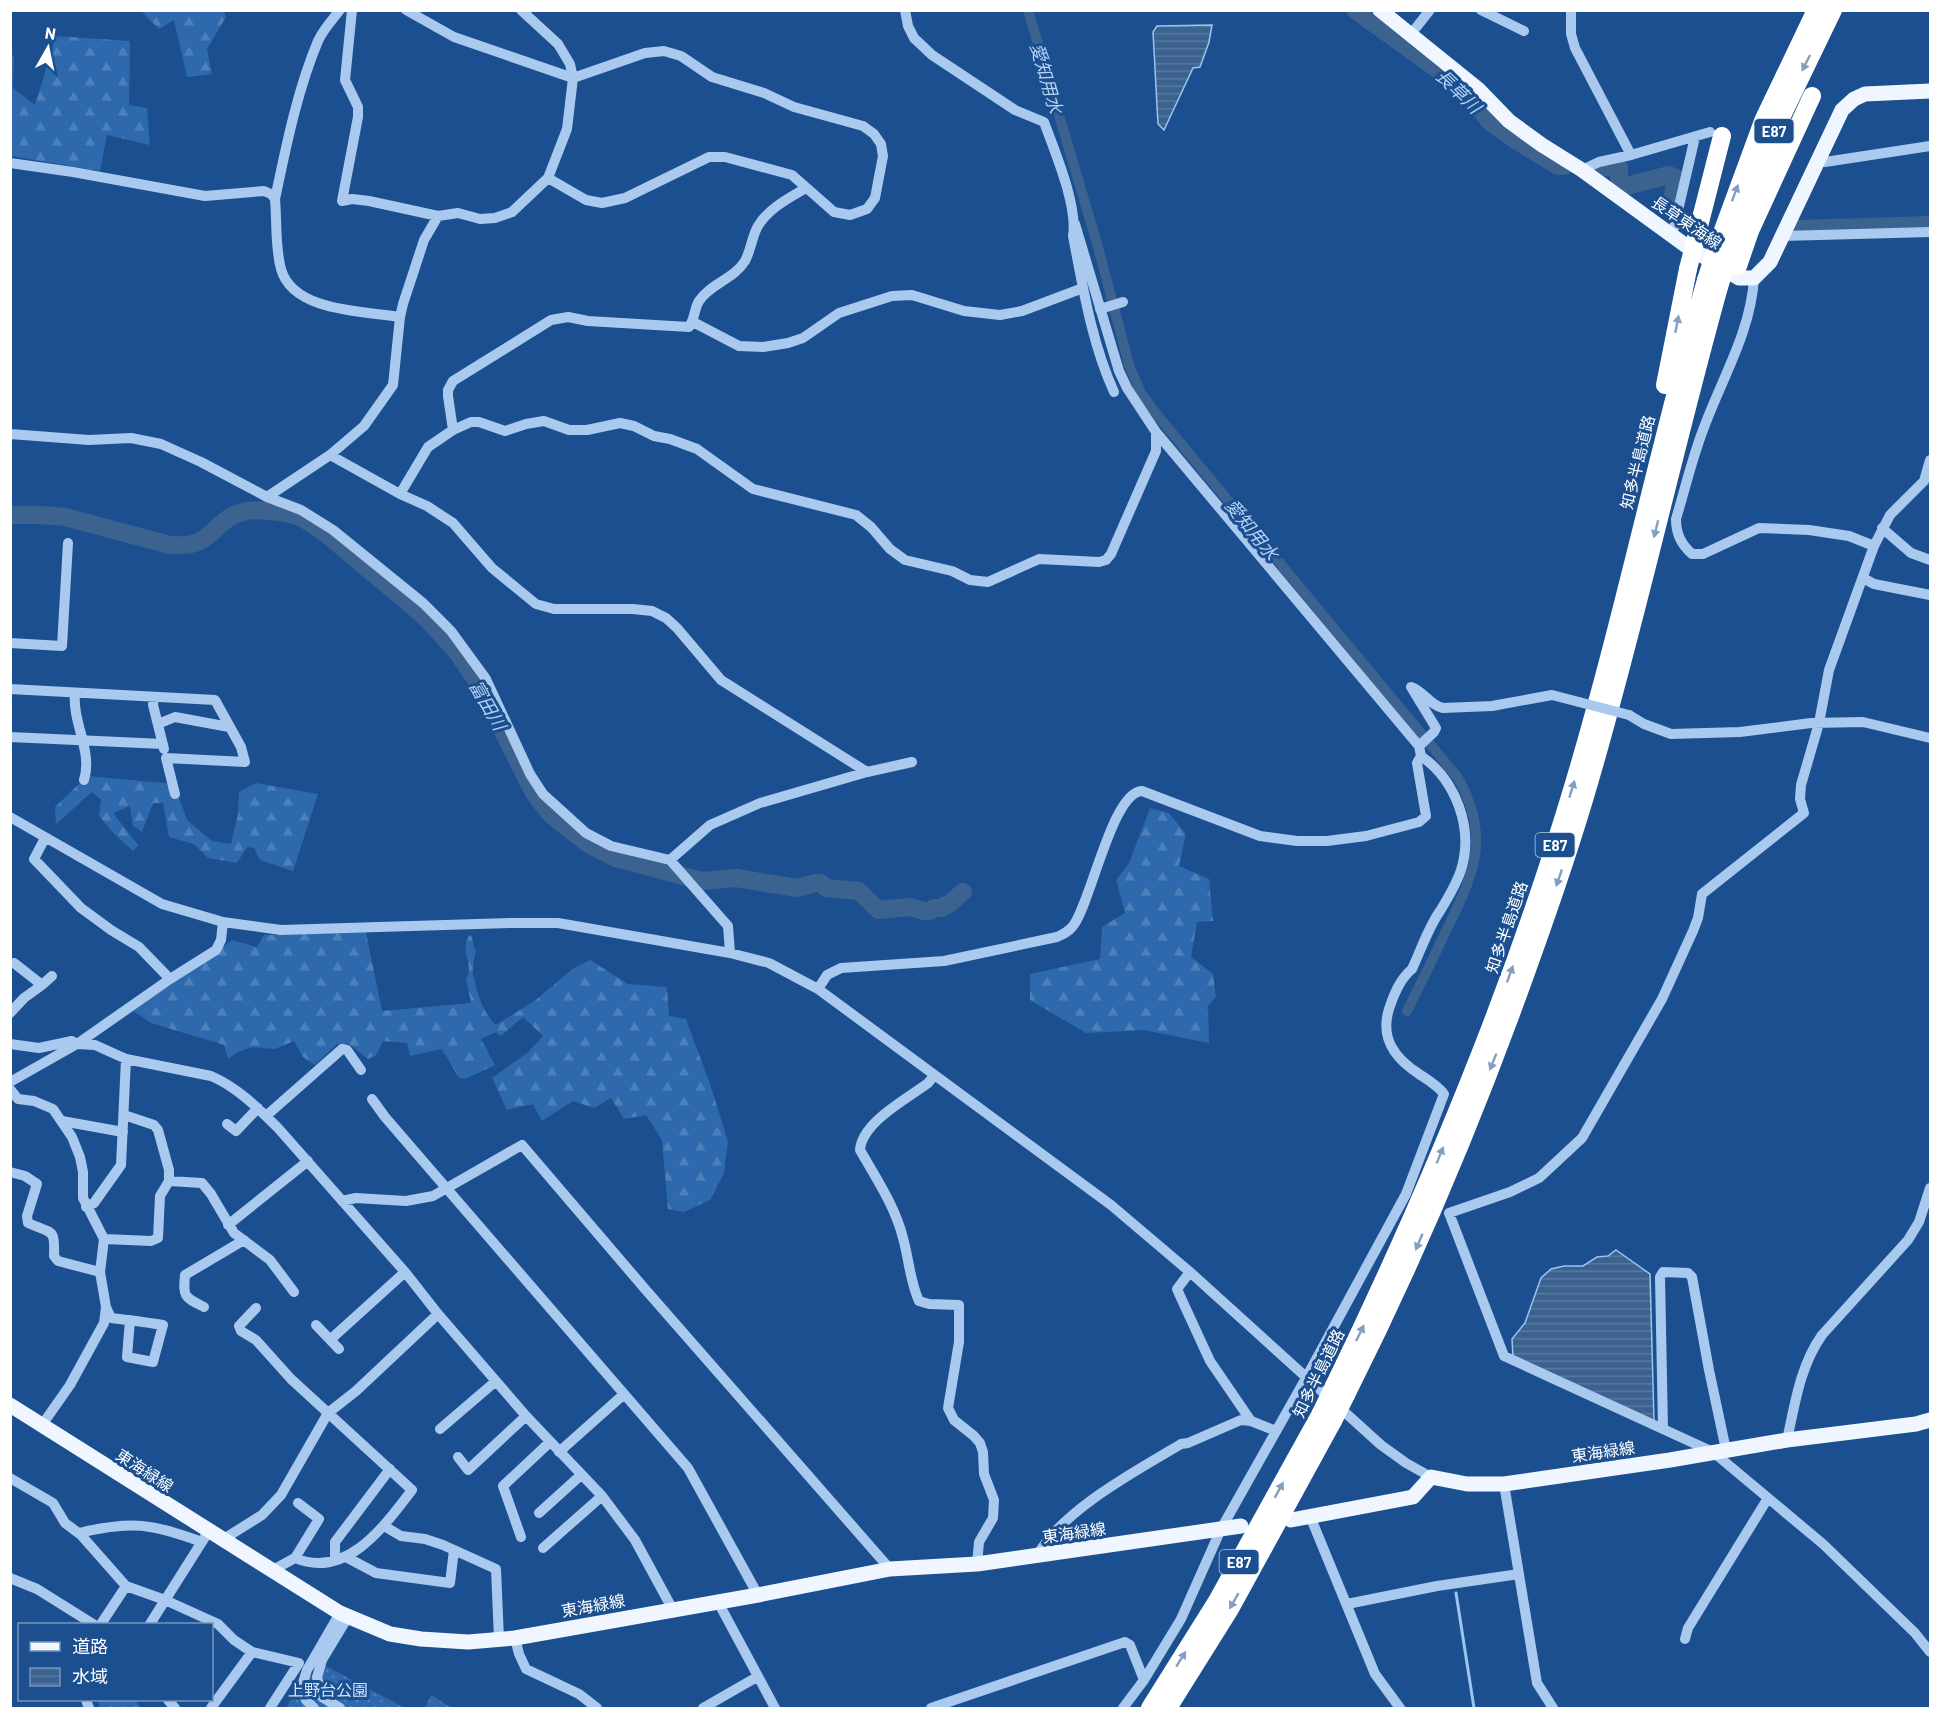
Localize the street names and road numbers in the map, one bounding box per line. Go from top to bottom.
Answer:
road number: E87 [1754,119,1794,143]
street label: 長草東海線 [1649,192,1725,252]
street label: 知多半島道路 [1616,413,1658,511]
road number: E87 [1536,833,1574,857]
street label: 知多半島道路 [1481,879,1531,975]
street label: 知多半島道路 [1288,1326,1348,1420]
street label: 東海緑線 [1570,1437,1636,1465]
street label: 東海緑線 [113,1445,177,1495]
street label: 東海緑線 [1041,1518,1107,1546]
road number: E87 [1220,1550,1258,1574]
street label: 東海緑線 [560,1590,626,1620]

